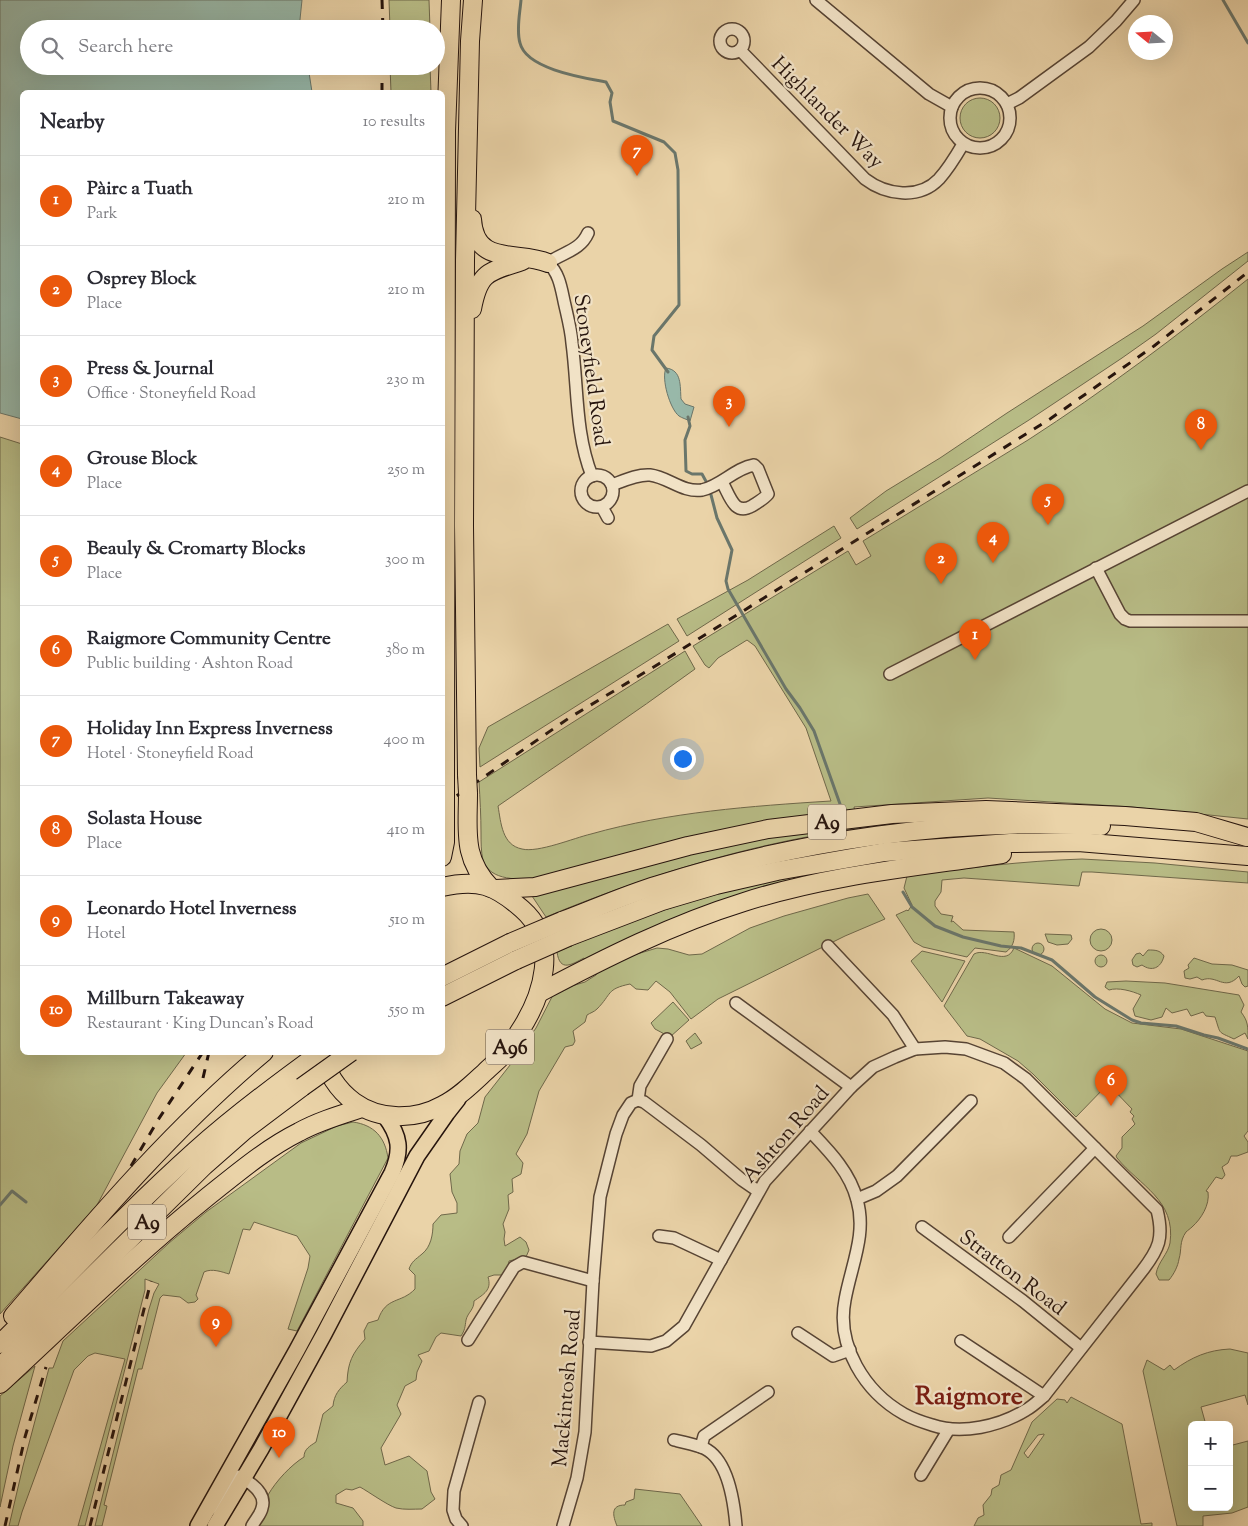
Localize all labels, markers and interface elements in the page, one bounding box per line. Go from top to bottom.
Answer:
north arrow [1128,15,1173,60]
search box [20,20,445,75]
icon: search [38,34,66,62]
text: Search here [78,34,173,61]
street label: Highlander Way [763,50,890,177]
text: Nearby [40,108,105,138]
text: 10 results [363,111,425,134]
pin: 7 [621,135,653,176]
text: Pàirc a Tuath [87,176,193,203]
text: 1 [53,189,59,212]
text: 210 m [387,189,425,212]
text: Park [87,203,118,226]
text: Osprey Block [87,266,197,293]
text: 2 [52,279,60,302]
text: 210 m [387,279,425,302]
street label: Stoneyfield Road [564,292,616,449]
text: Place [87,293,122,316]
text: Press & Journal [87,356,214,383]
text: 3 [53,369,59,392]
text: 230 m [386,369,425,392]
text: Office · Stoneyfield Road [87,383,256,406]
pin: 3 [713,386,745,427]
pin: 8 [1185,409,1217,450]
text: Grouse Block [87,446,198,473]
text: 4 [52,459,60,482]
text: 250 m [387,459,425,482]
text: Place [87,473,122,496]
pin: 5 [1032,484,1064,525]
pin: 4 [977,522,1009,563]
text: Beauly & Cromarty Blocks [87,536,306,563]
pin: 2 [925,543,957,584]
text: 5 [53,549,59,572]
text: 300 m [385,549,425,572]
text: Place [87,563,122,586]
pin: 1 [959,619,991,660]
text: Raigmore Community Centre [87,626,331,653]
text: 6 [52,639,60,662]
text: 380 m [385,639,425,662]
text: Public building · Ashton Road [87,653,293,676]
text: Holiday Inn Express Inverness [87,716,333,743]
text: 7 [52,729,60,752]
text: 400 m [384,729,425,752]
text: Hotel · Stoneyfield Road [87,743,254,766]
your location [670,746,696,772]
road number: A9 [808,804,846,840]
text: Solasta House [87,806,202,833]
text: 8 [52,819,60,842]
text: 410 m [387,819,425,842]
text: Place [87,833,122,856]
text: Leonardo Hotel Inverness [87,896,297,923]
text: 9 [52,909,60,932]
text: 510 m [389,909,425,932]
text: Hotel [87,923,126,946]
text: Millburn Takeaway [87,986,244,1013]
text: 10 [49,999,63,1022]
text: 550 m [389,999,425,1022]
text: Restaurant · King Duncan's Road [87,1013,313,1036]
road number: A96 [486,1030,534,1064]
pin: 6 [1095,1065,1127,1106]
street label: Ashton Road [736,1080,837,1191]
road number: A9 [128,1204,166,1240]
street label: Stratton Road [952,1223,1072,1324]
pin: 9 [200,1306,232,1347]
street label: Mackintosh Road [546,1308,590,1468]
district label: Raigmore [915,1379,1023,1416]
pin: 10 [263,1417,295,1458]
map controls [1188,1421,1233,1511]
button: + [1188,1421,1233,1466]
button: − [1188,1466,1233,1511]

